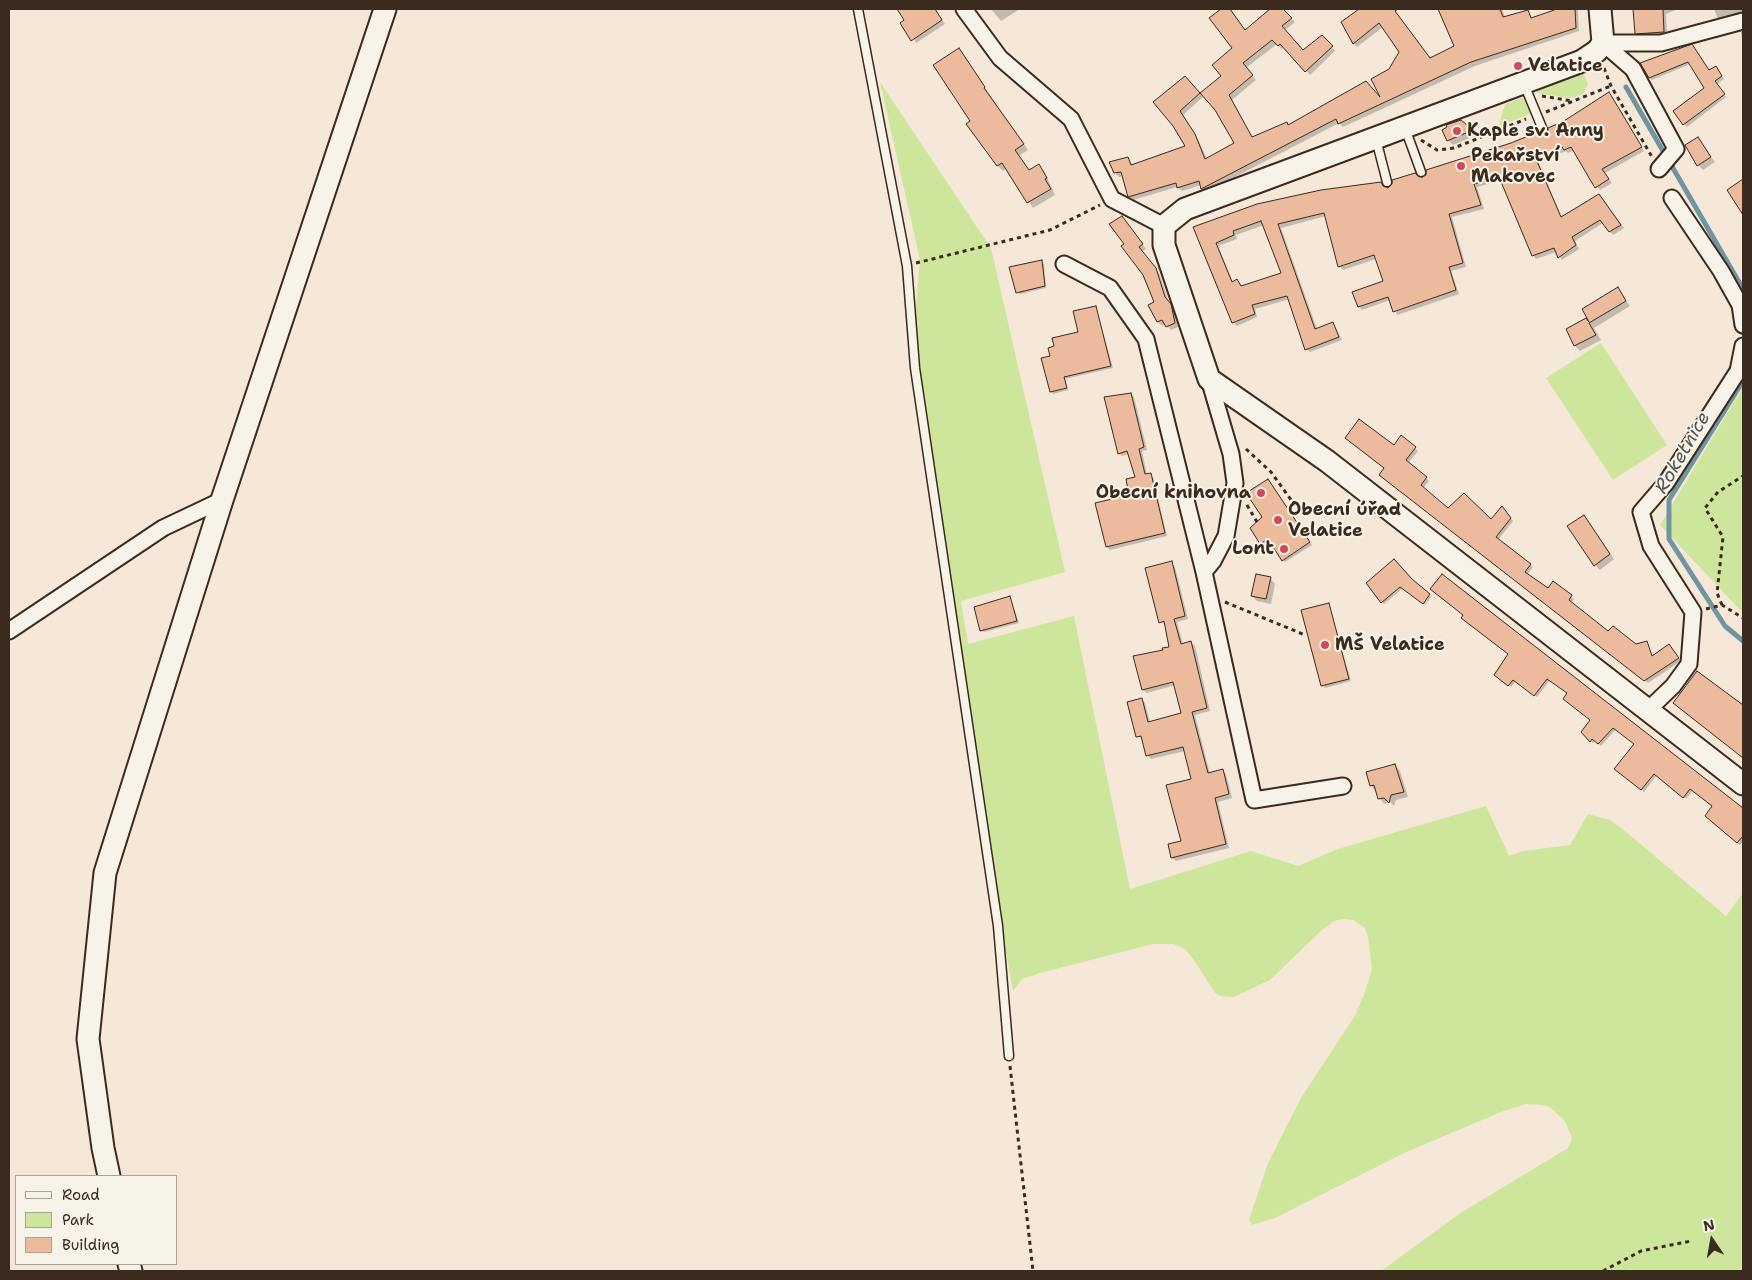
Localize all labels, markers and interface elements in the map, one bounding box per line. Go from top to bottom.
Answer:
place label: Velatice [1528,55,1603,77]
marker: Velatice [1512,60,1524,72]
place label: Kaple sv. Anny [1467,120,1604,142]
marker: Kaple sv. Anny [1451,125,1463,137]
place label: Pekařství Makovec [1471,145,1560,188]
marker: Pekařství Makovec [1455,160,1467,172]
water label: Roketnice [1650,408,1716,498]
place label: Obecní knihovna [1096,482,1251,504]
marker: Obecní knihovna [1255,487,1267,499]
place label: Obecní úřad Velatice [1288,499,1401,542]
marker: Obecní úřad Velatice [1272,514,1284,526]
place label: Lont [1232,538,1274,560]
marker: Lont [1278,543,1290,555]
place label: MŠ Velatice [1335,634,1445,656]
marker: MŠ Velatice [1319,639,1331,651]
legend [15,1175,178,1265]
text: Road [62,1185,100,1205]
text: Park [62,1210,94,1230]
north arrow [1687,1215,1737,1265]
text: N [1702,1215,1716,1235]
text: Building [62,1235,119,1255]

